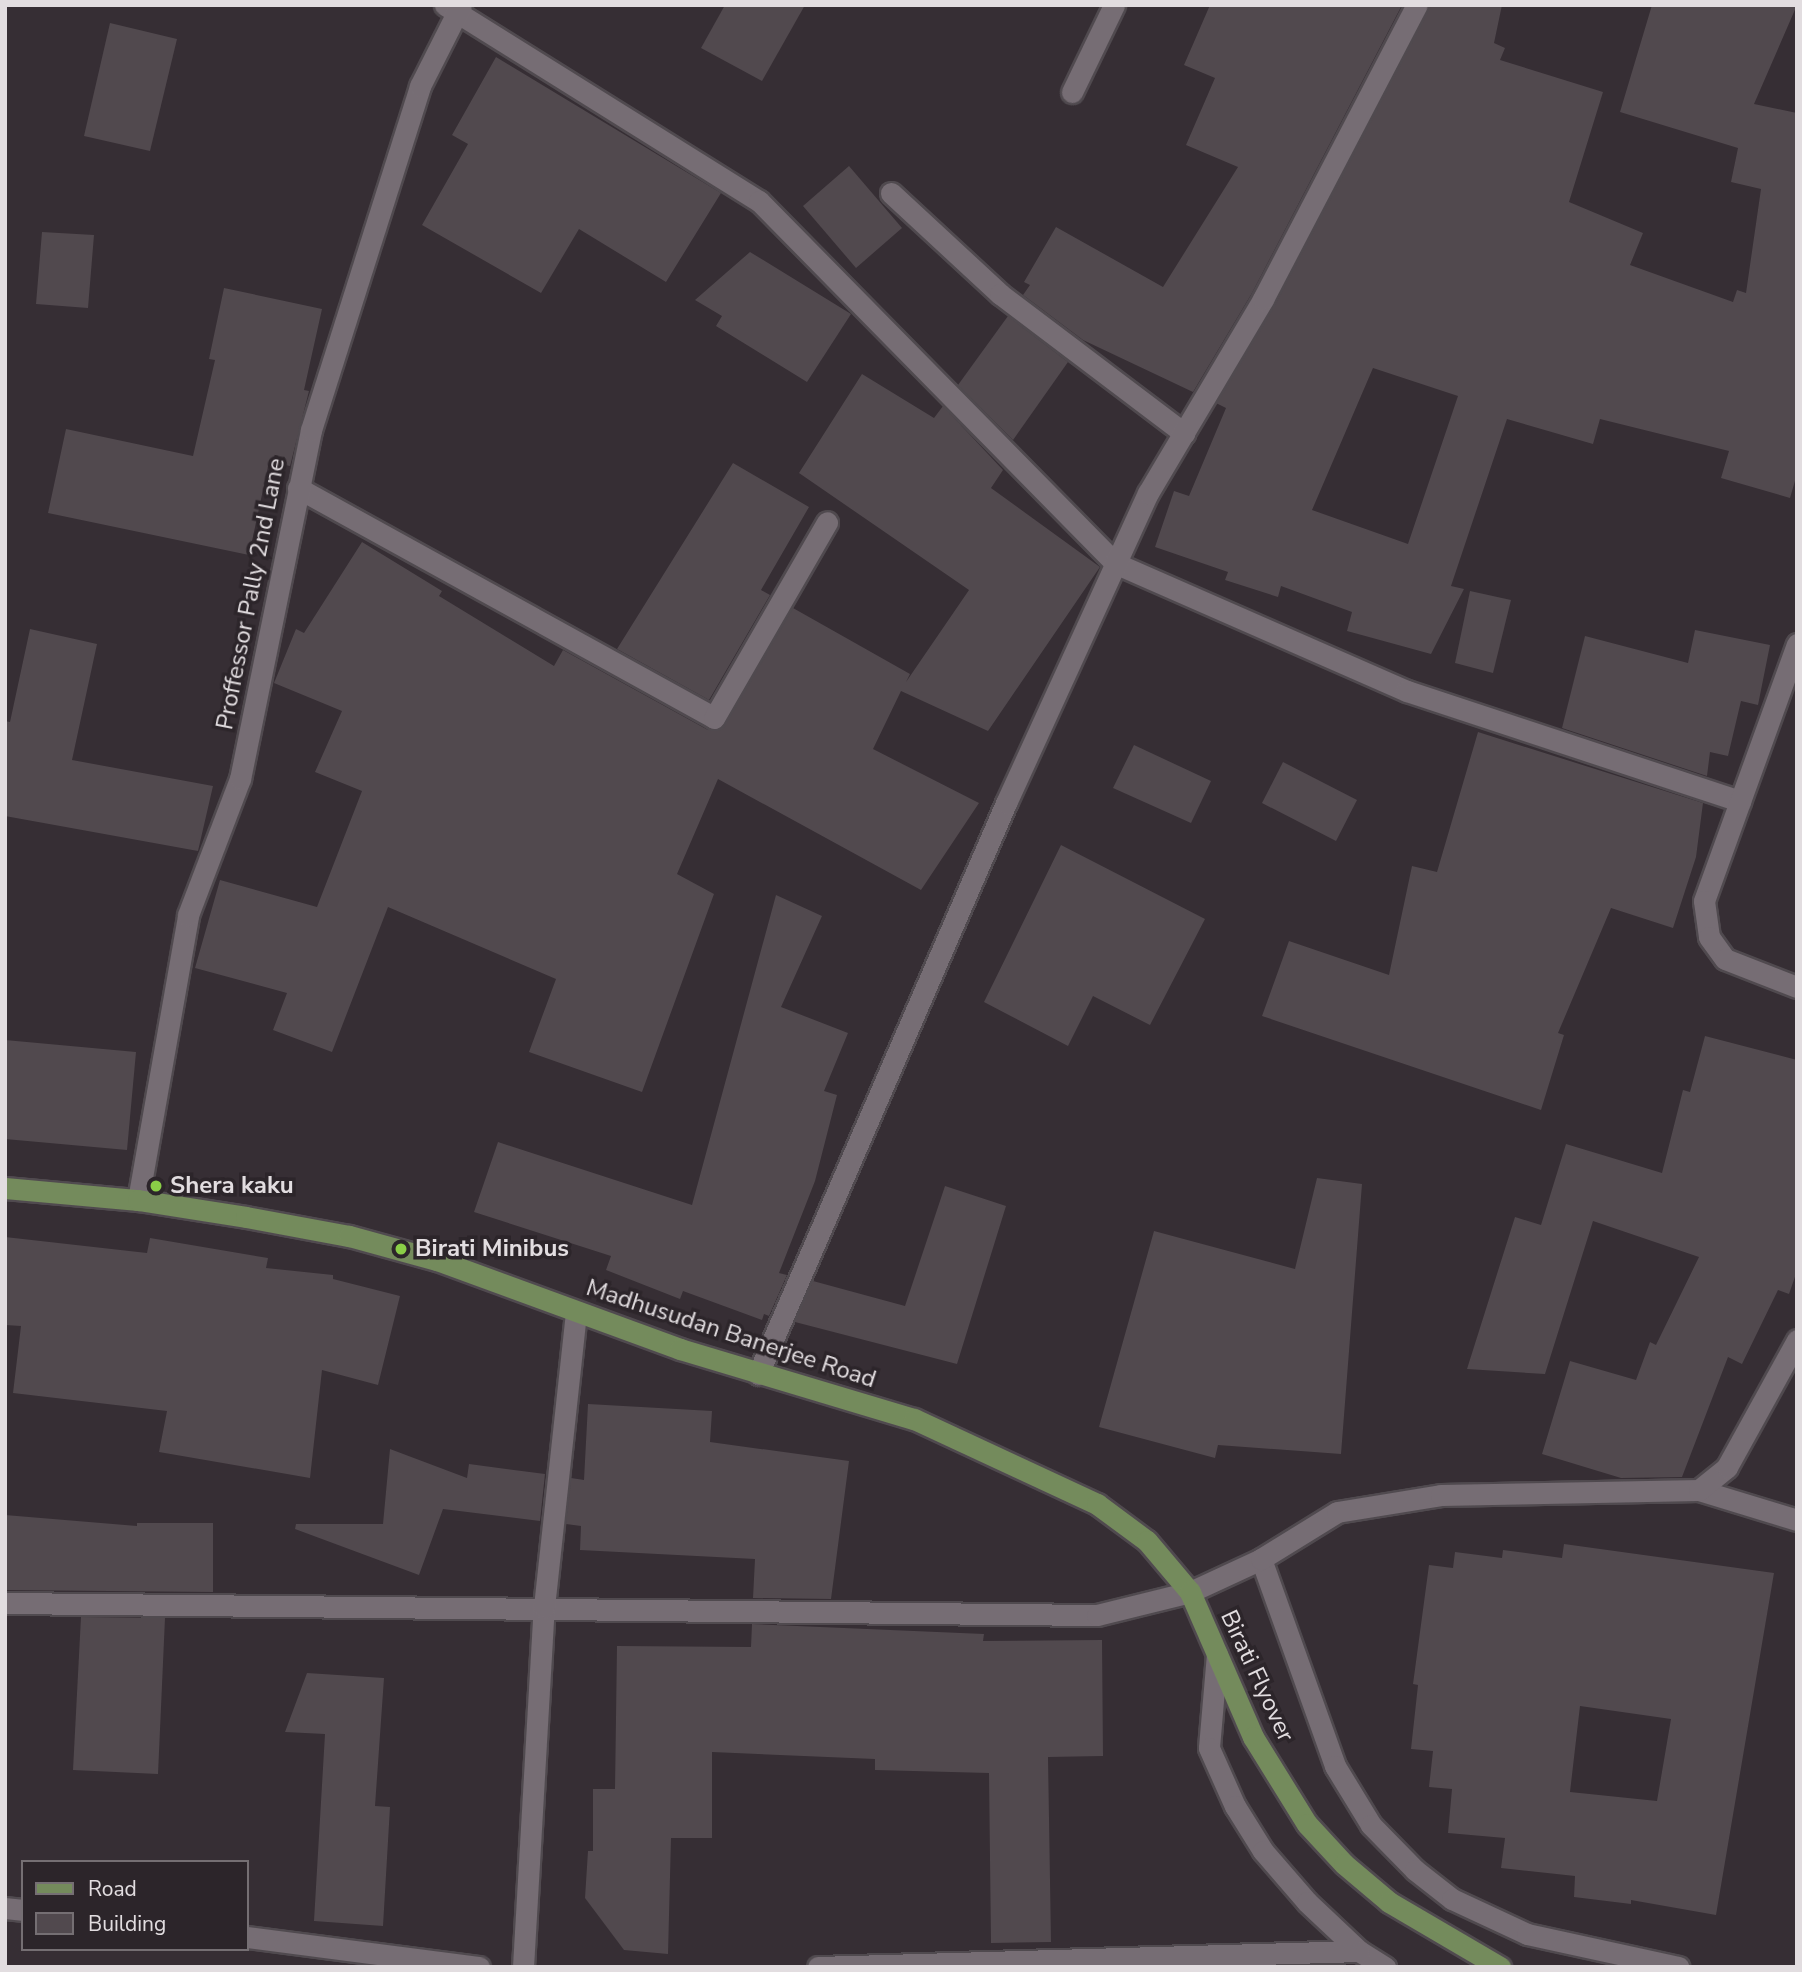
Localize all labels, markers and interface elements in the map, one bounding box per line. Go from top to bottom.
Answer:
street label: Proffessor Pally 2nd Lane [211,456,291,732]
place label: Shera kaku [170,1172,294,1200]
marker: Shera kaku [148,1178,164,1194]
place label: Birati Minibus [415,1235,569,1263]
marker: Birati Minibus [393,1241,409,1257]
street label: Madhusudan Banerjee Road [582,1273,880,1395]
street label: Birati Flyover [1214,1606,1300,1746]
legend [21,1860,248,1951]
text: Road [88,1875,137,1903]
text: Building [88,1910,166,1938]

